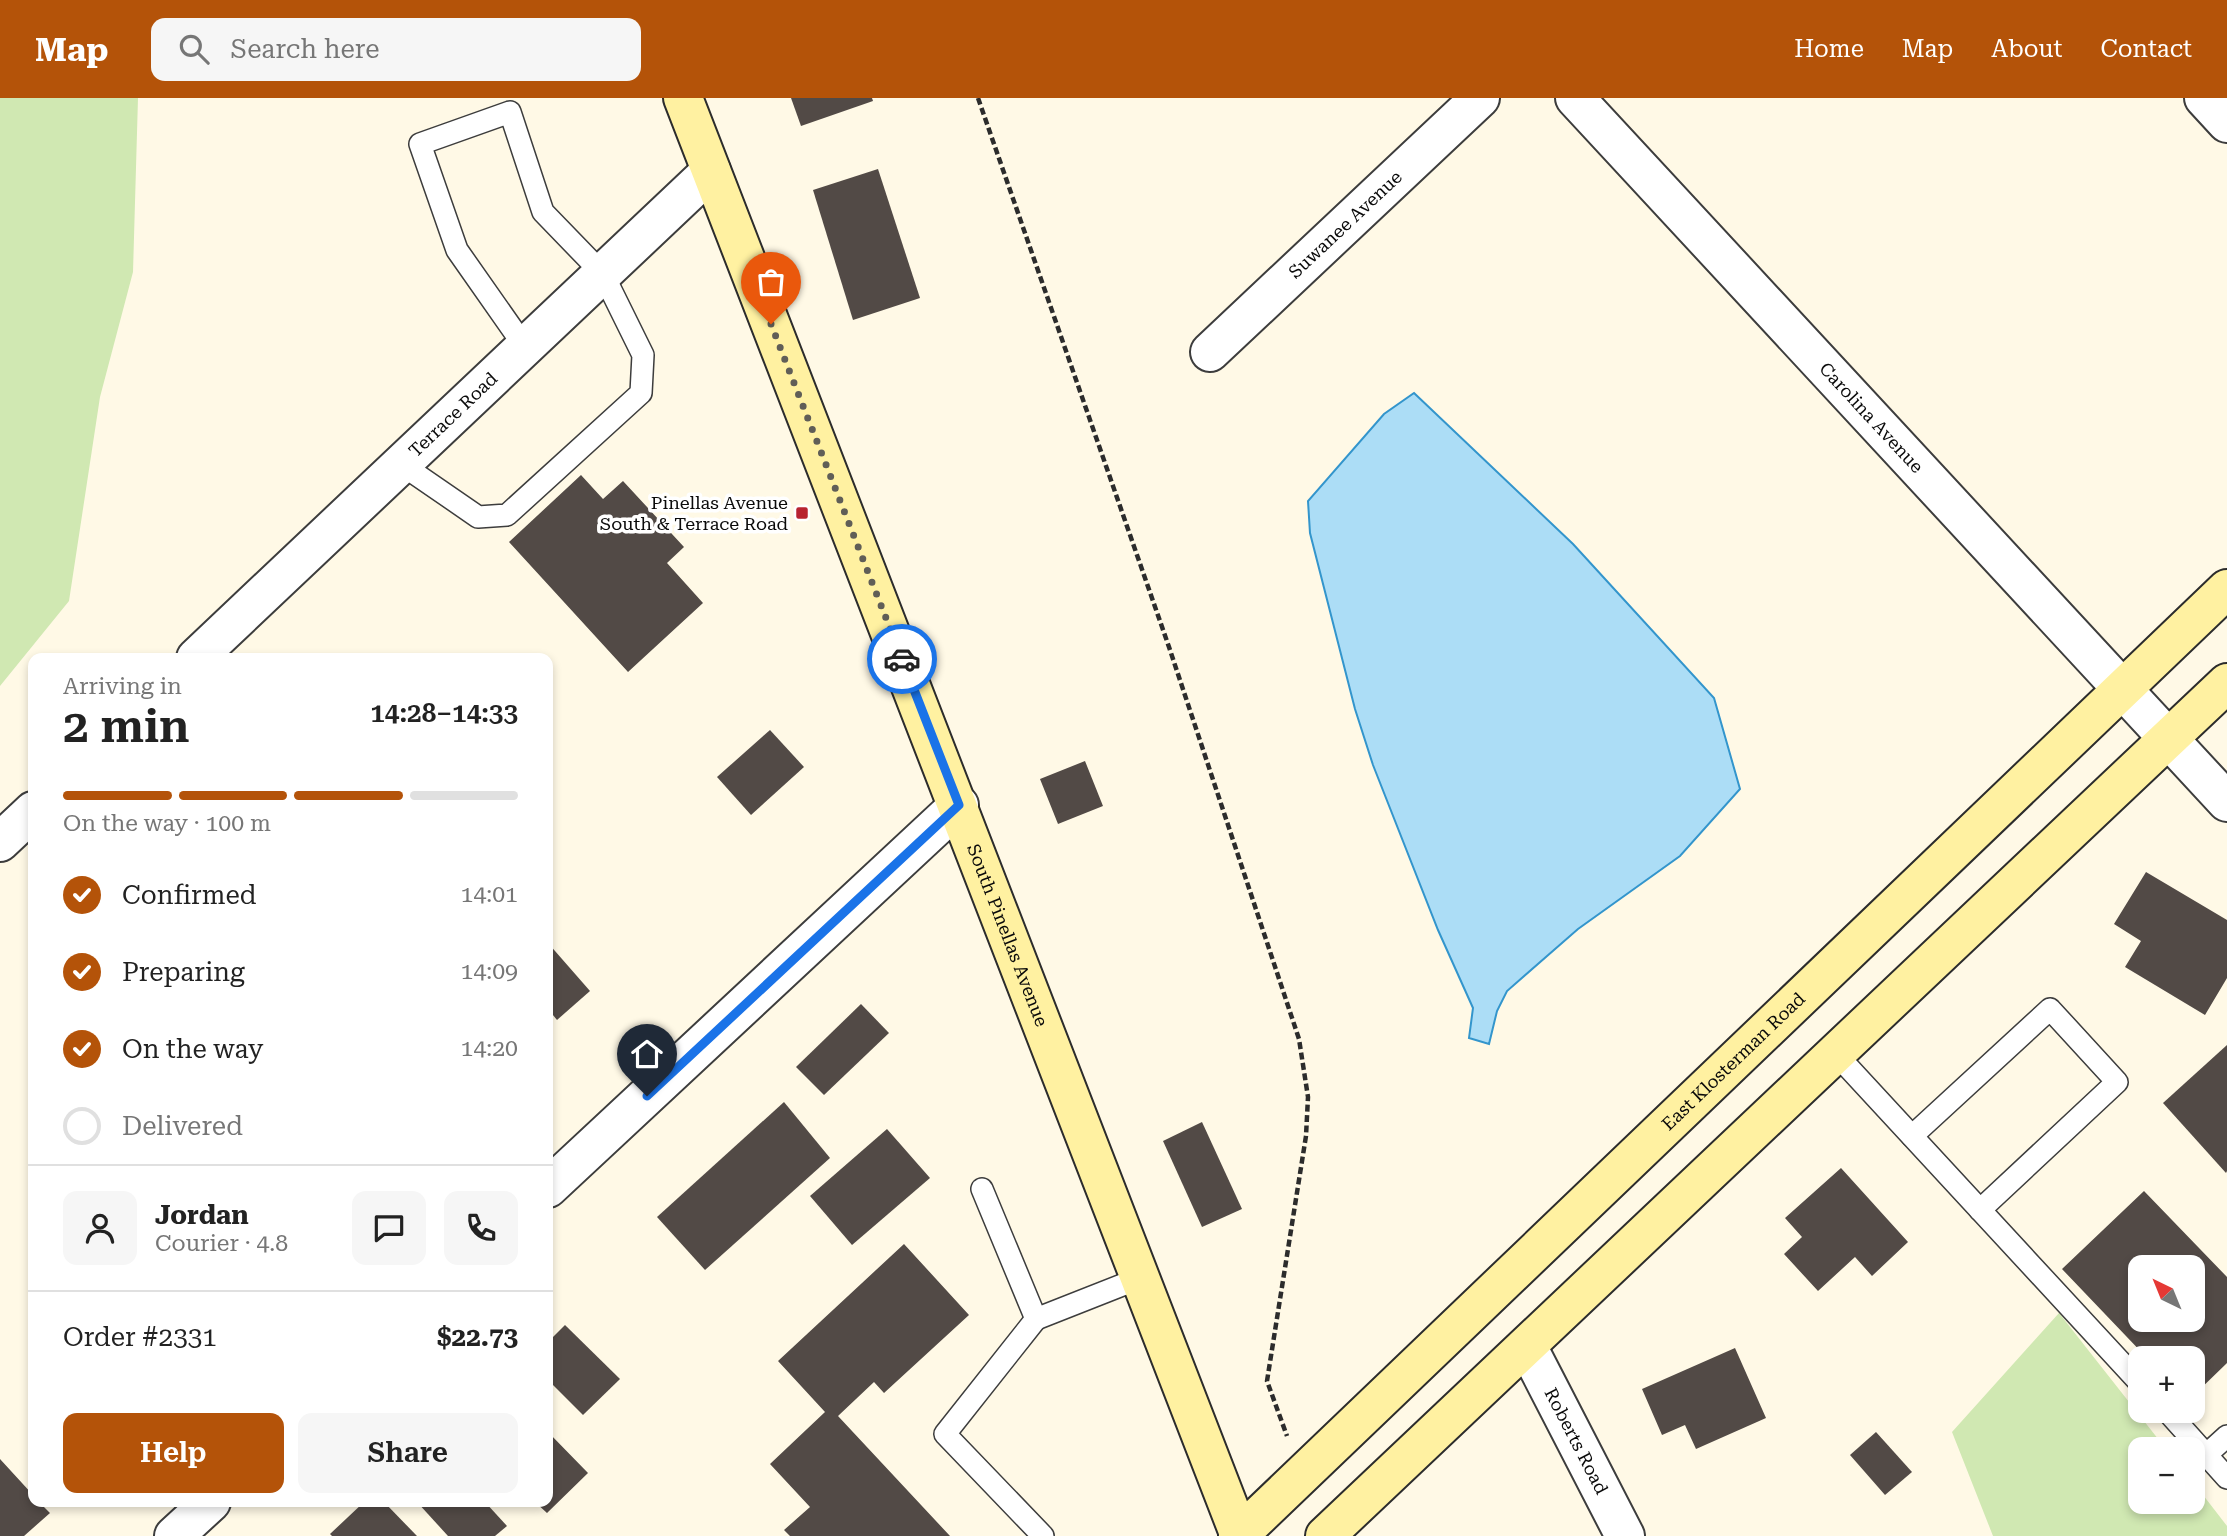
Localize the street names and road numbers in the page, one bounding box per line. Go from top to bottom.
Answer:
street label: Suwanee Avenue [1284,166,1406,282]
street label: Carolina Avenue [1815,358,1928,477]
street label: Terrace Road [404,367,502,461]
street label: South Pinellas Avenue [963,841,1053,1030]
street label: East Klosterman Road [1657,988,1809,1134]
street label: Roberts Road [1540,1384,1613,1498]

